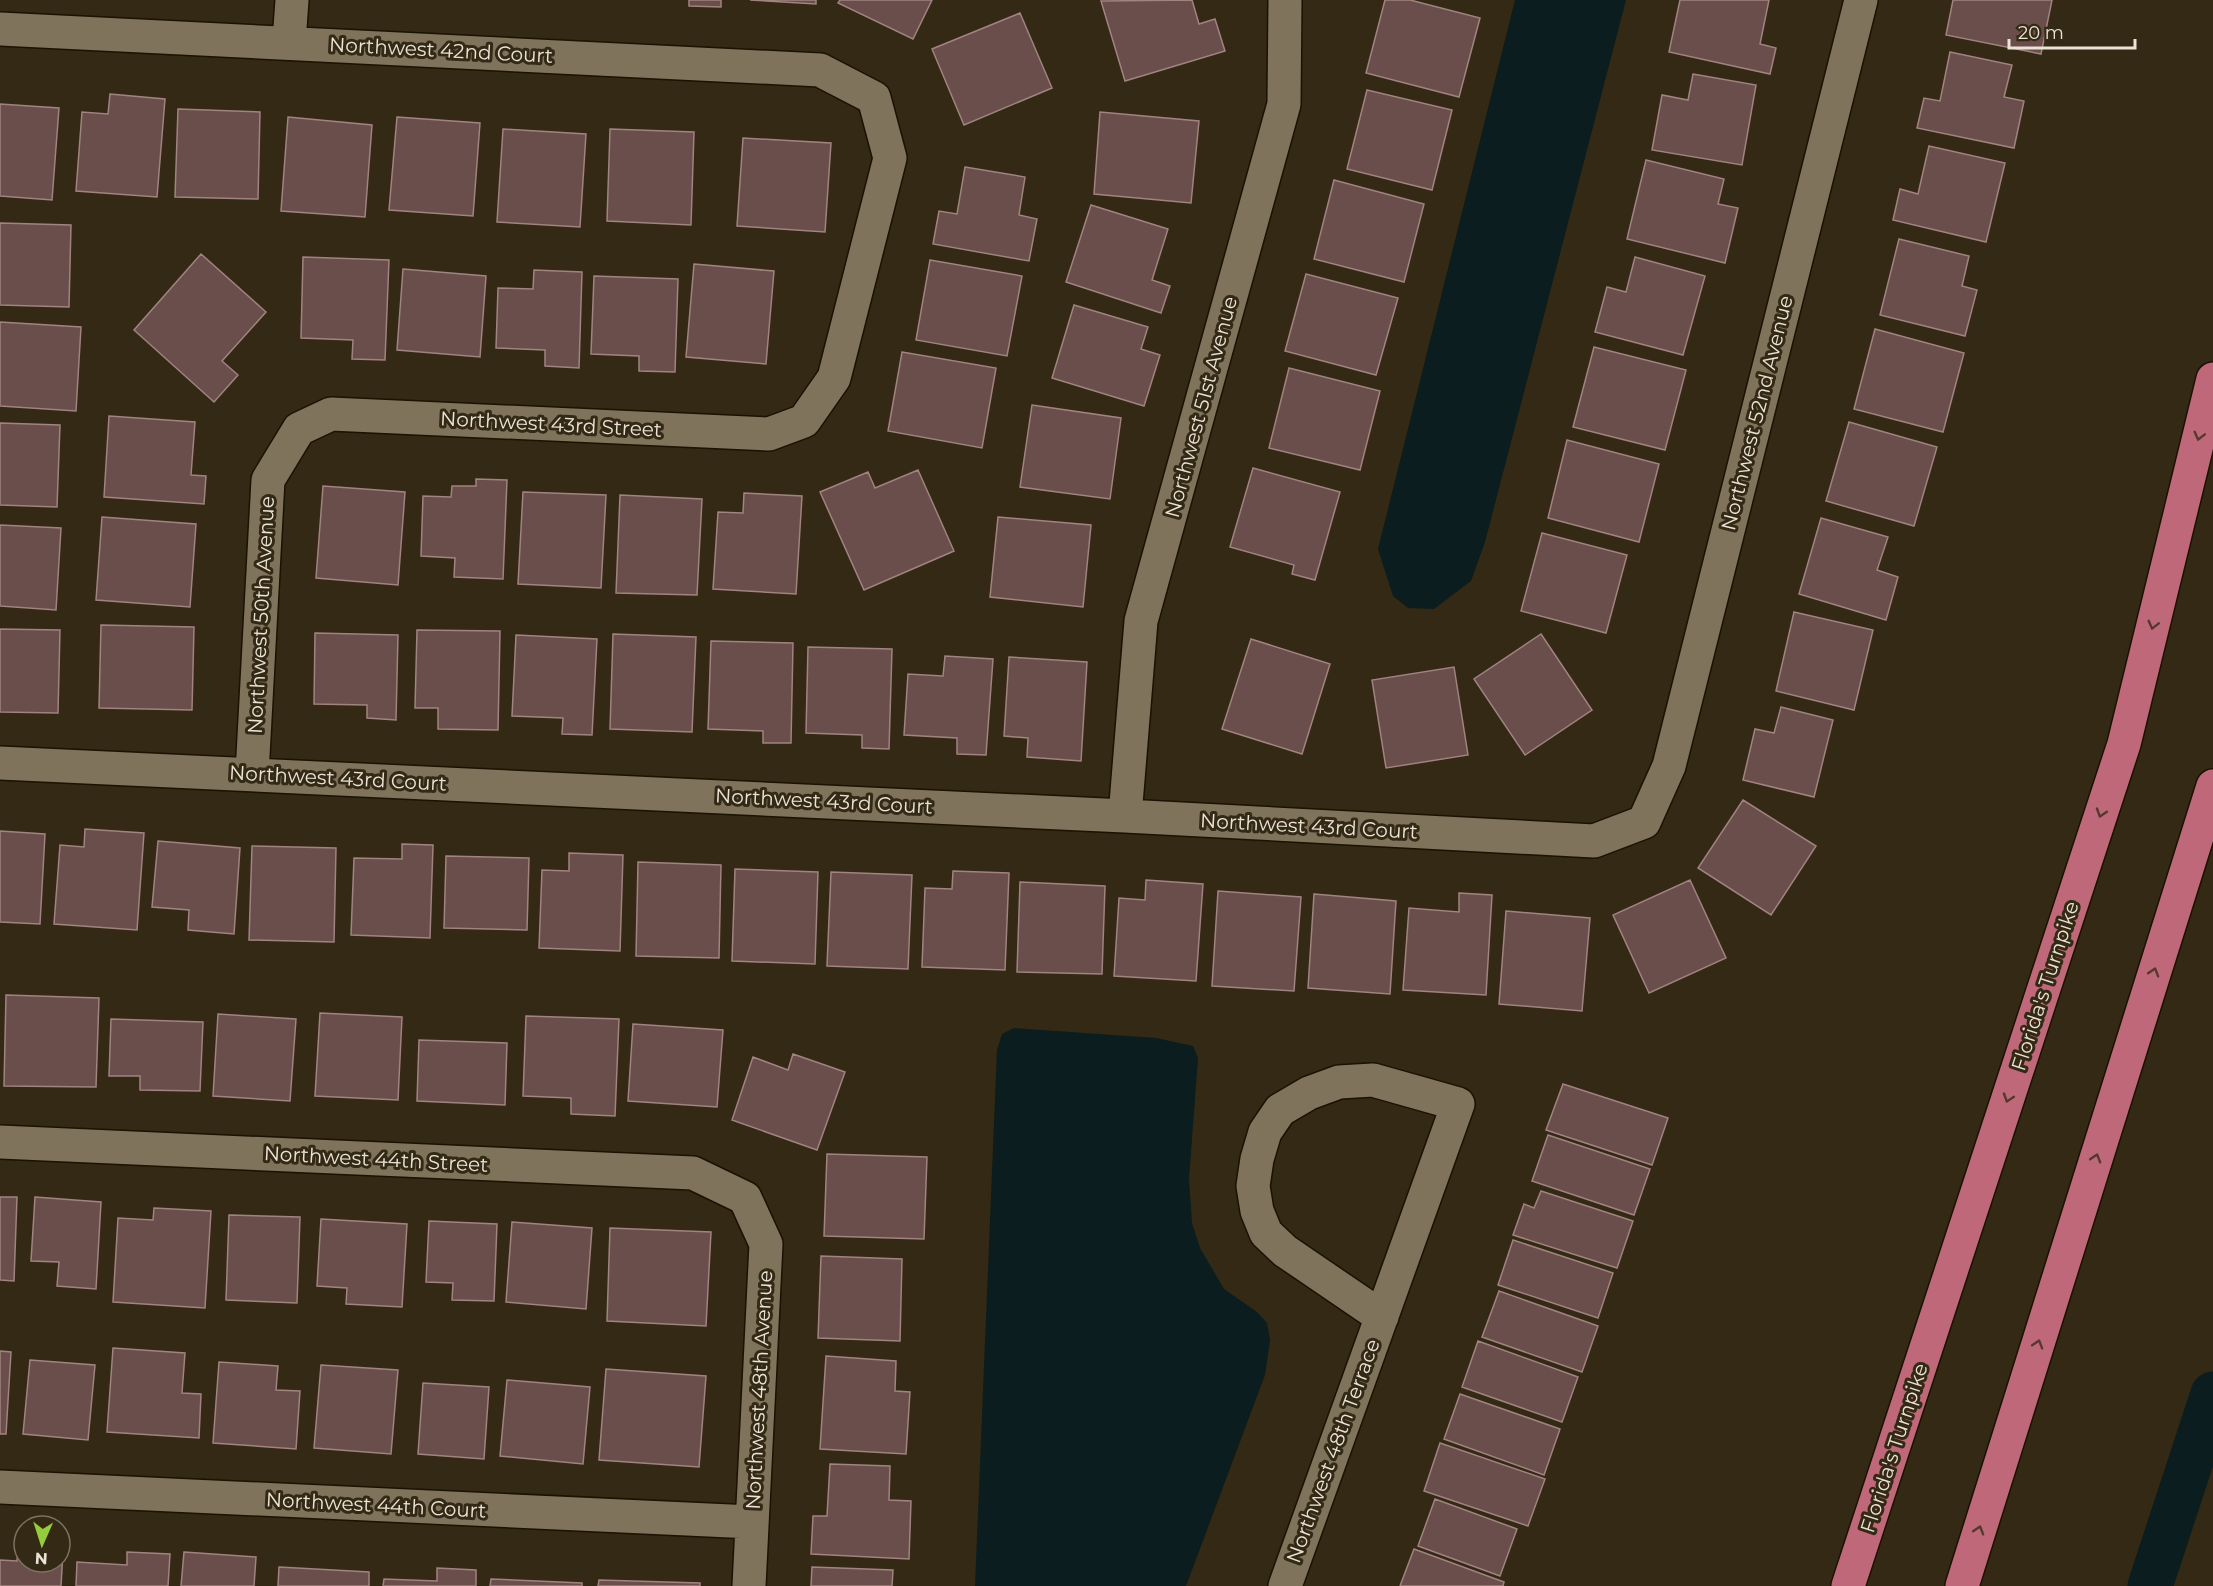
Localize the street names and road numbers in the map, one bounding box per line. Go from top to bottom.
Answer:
street label: Northwest 42nd Court [329,32,553,68]
street label: Northwest 52nd Avenue [1716,293,1798,533]
street label: Northwest 51st Avenue [1160,294,1242,520]
street label: Northwest 43rd Street [439,406,663,442]
street label: Northwest 50th Avenue [243,495,279,735]
street label: Northwest 43rd Court [229,760,447,796]
street label: Northwest 43rd Court [715,783,933,819]
street label: Northwest 43rd Court [1200,808,1418,844]
street label: Florida's Turnpike [2006,898,2084,1074]
street label: Northwest 44th Street [263,1141,489,1177]
street label: Northwest 48th Avenue [741,1270,777,1510]
street label: Northwest 48th Terrace [1281,1336,1385,1566]
street label: Florida's Turnpike [1855,1360,1933,1536]
street label: Northwest 44th Court [265,1487,487,1523]

